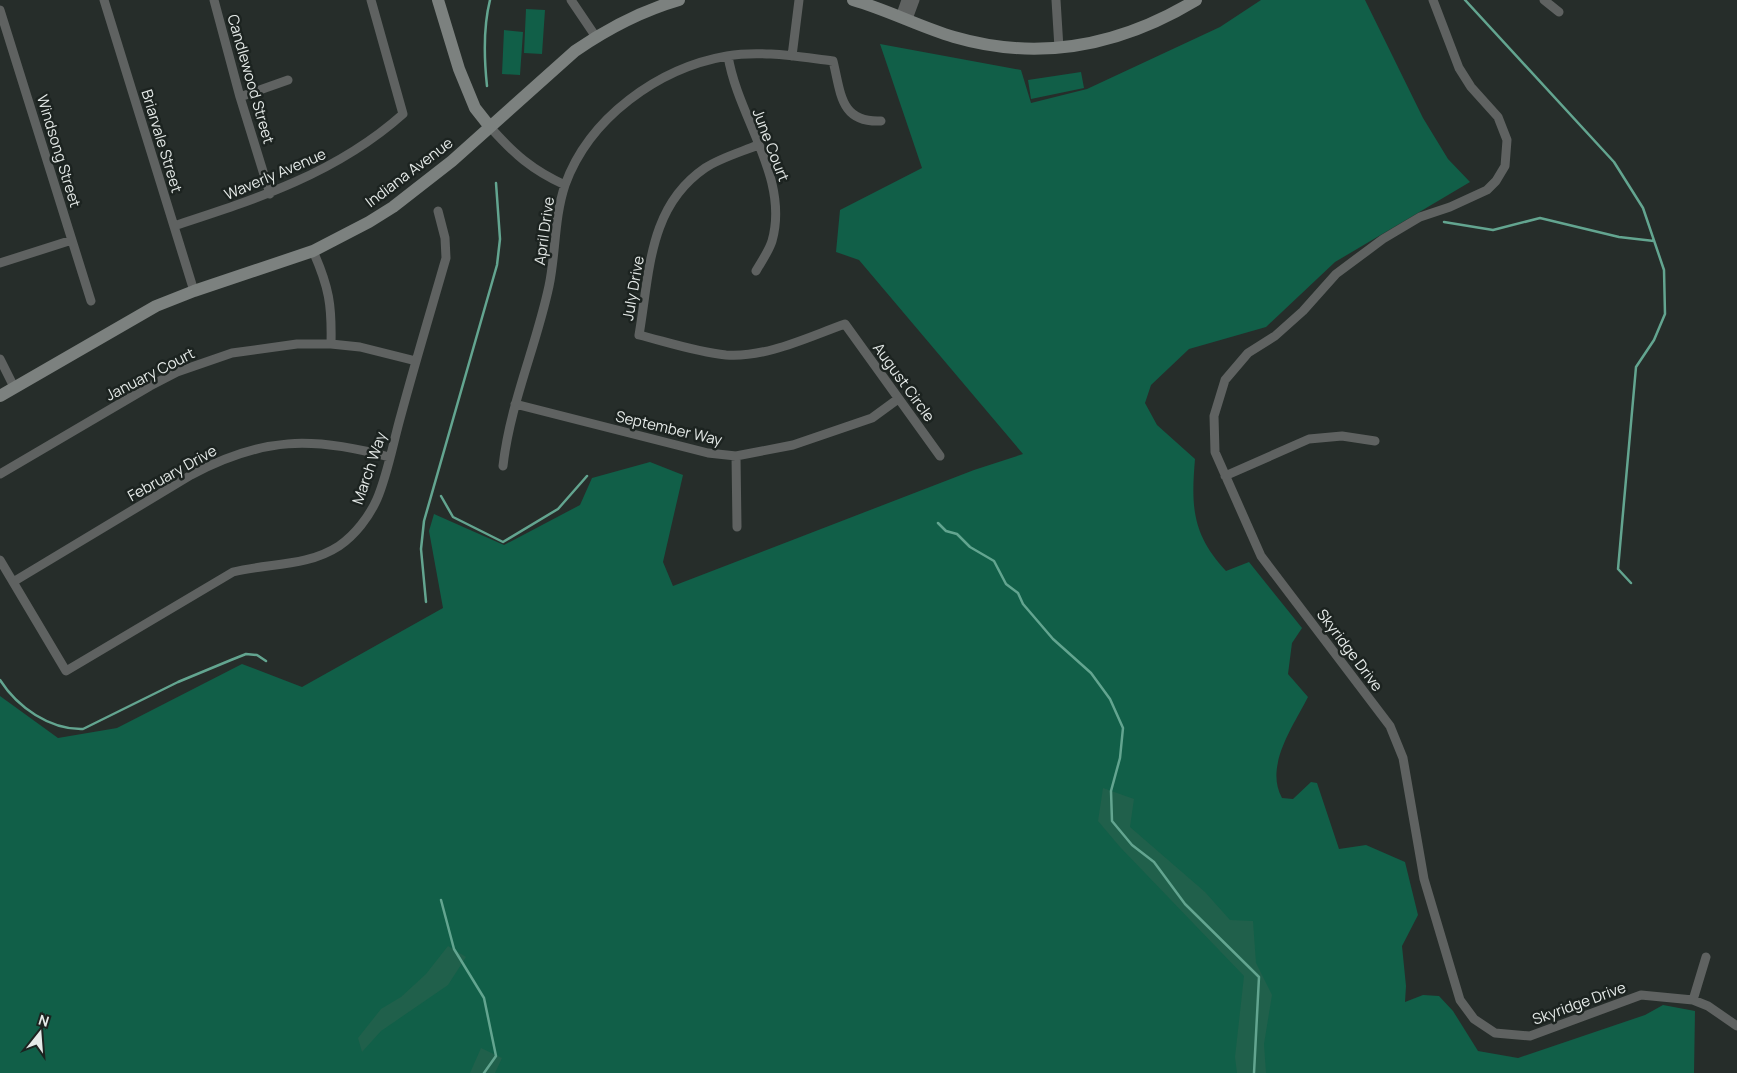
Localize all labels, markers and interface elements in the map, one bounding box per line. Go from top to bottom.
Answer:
street label: Candlewood Street [222,12,280,146]
street label: Briarvale Street [136,87,188,195]
street label: Windsong Street [32,92,86,210]
street label: June Court [748,106,794,184]
street label: Indiana Avenue [361,132,457,212]
street label: Waverly Avenue [221,143,329,205]
street label: April Drive [529,195,559,267]
street label: July Drive [617,254,649,322]
street label: August Circle [868,338,940,426]
street label: January Court [102,342,198,406]
street label: September Way [614,406,724,450]
street label: March Way [347,429,391,507]
street label: February Drive [124,440,221,506]
street label: Skyridge Drive [1312,604,1388,696]
street label: Skyridge Drive [1529,976,1629,1030]
north arrow [15,1008,65,1058]
text: N [36,1010,52,1031]

